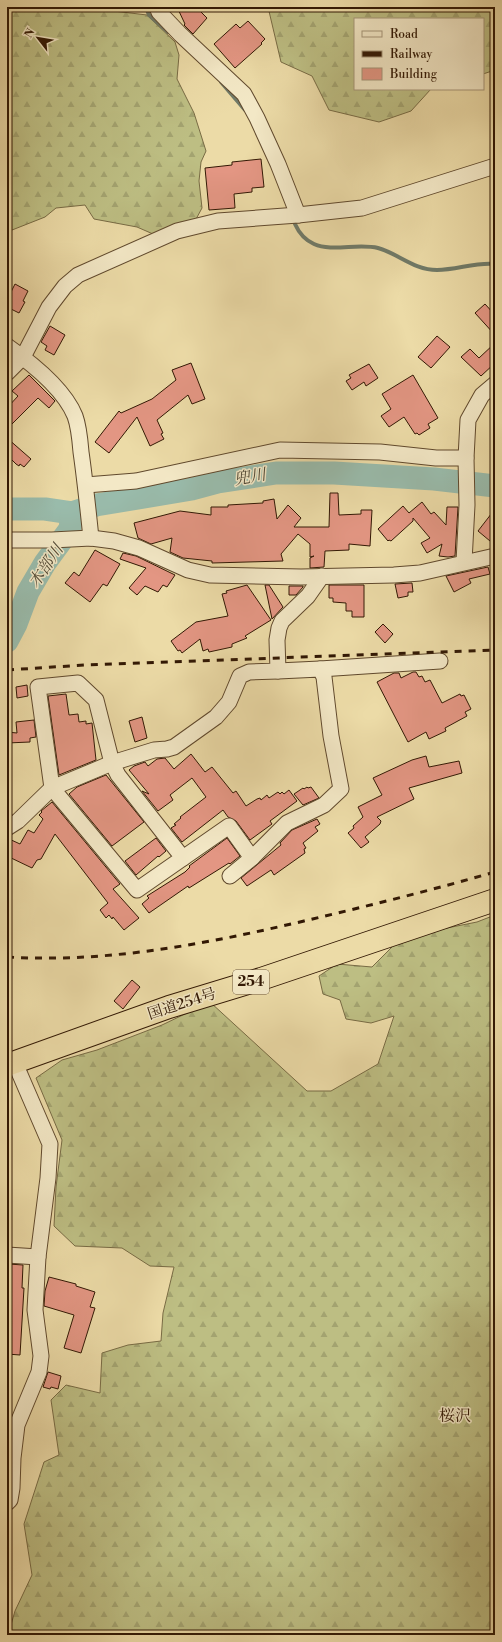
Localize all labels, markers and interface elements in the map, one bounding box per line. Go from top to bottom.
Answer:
north arrow [18,18,58,58]
legend [354,18,484,90]
text: N [22,26,39,41]
text: Road [390,27,418,42]
text: Railway [390,47,432,62]
text: Building [389,67,438,82]
water label: 兜川 [232,464,269,490]
water label: 木部川 [24,539,69,591]
road number: 254 [233,970,269,994]
street label: 国道254号 [145,984,219,1024]
district label: 桜沢 [439,1406,471,1426]

